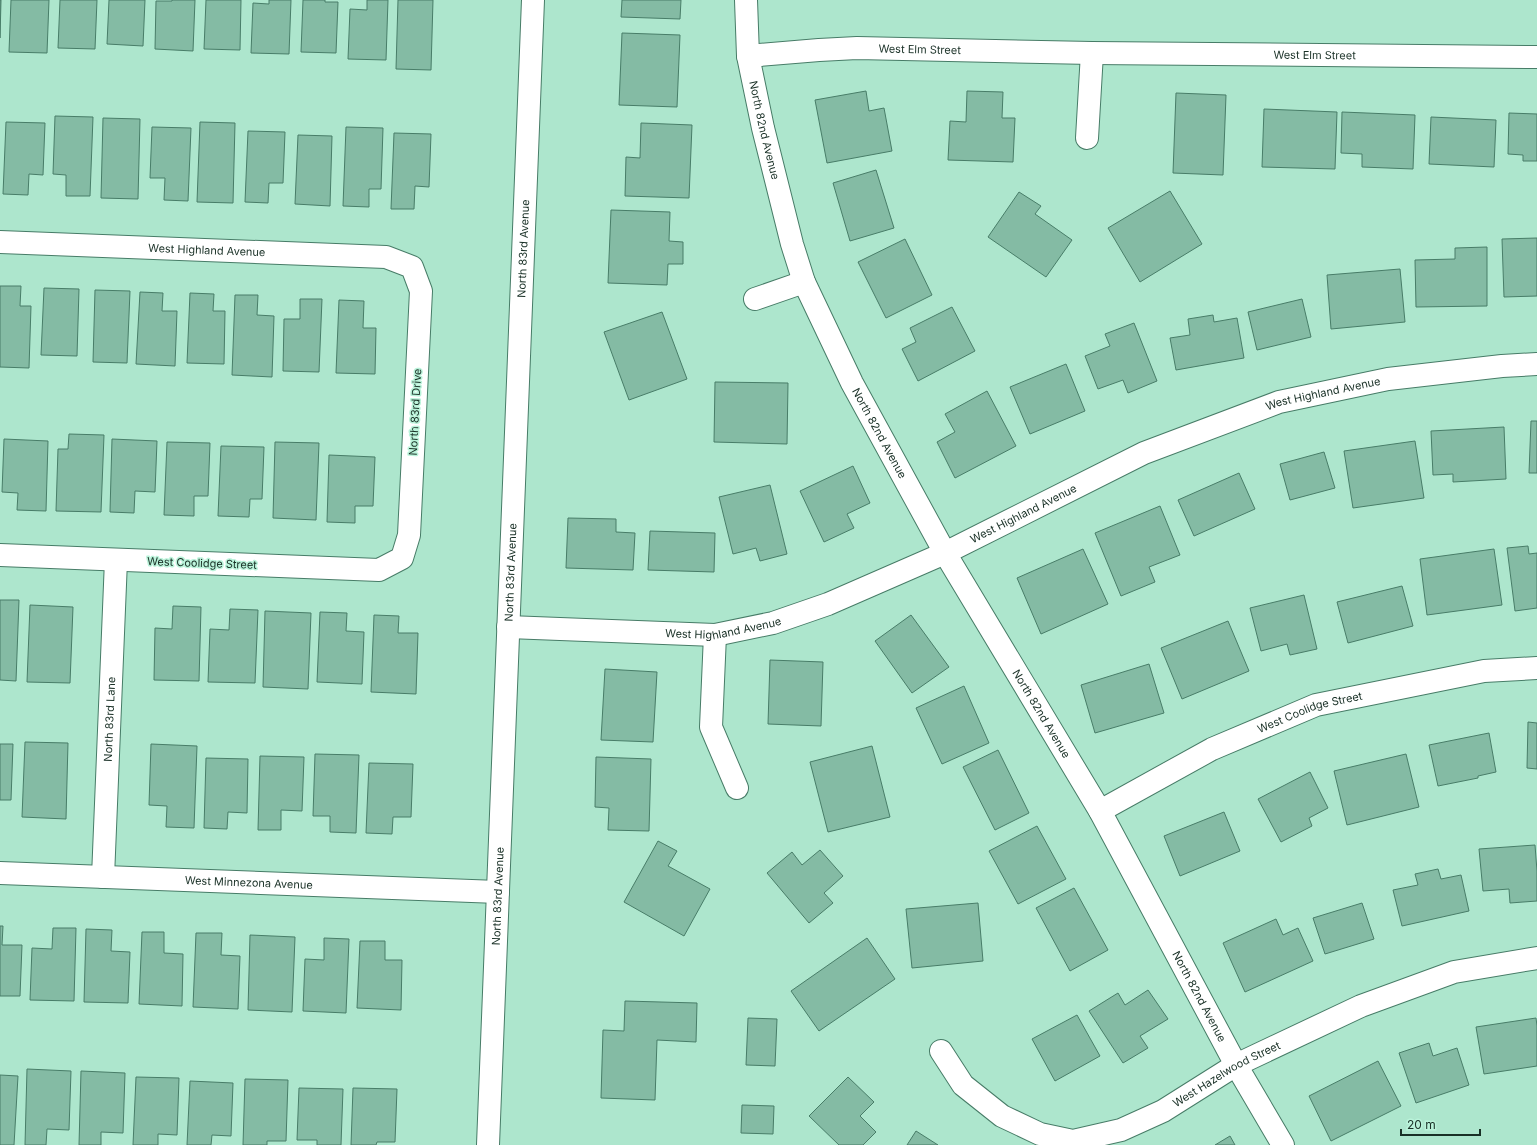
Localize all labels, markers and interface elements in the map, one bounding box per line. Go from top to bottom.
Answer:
street label: West Elm Street [878,41,961,57]
street label: West Elm Street [1273,48,1356,62]
street label: North 82nd Avenue [746,80,783,181]
street label: North 83rd Avenue [514,199,532,298]
street label: West Highland Avenue [148,241,266,259]
street label: North 83rd Drive [406,368,424,456]
street label: West Highland Avenue [1264,374,1382,413]
street label: North 82nd Avenue [849,385,910,481]
street label: West Highland Avenue [968,481,1079,546]
street label: North 83rd Avenue [502,523,519,622]
street label: West Coolidge Street [147,554,257,572]
street label: West Highland Avenue [665,614,783,642]
street label: North 82nd Avenue [1009,667,1074,761]
street label: North 83rd Lane [101,676,118,762]
street label: West Coolidge Street [1255,689,1364,736]
street label: North 83rd Avenue [489,847,507,946]
street label: West Minnezona Avenue [185,873,313,892]
street label: North 82nd Avenue [1169,949,1229,1044]
street label: West Hazelwood Street [1170,1038,1283,1110]
scale bar [1401,1111,1480,1137]
text: 20 m [1407,1117,1436,1132]

